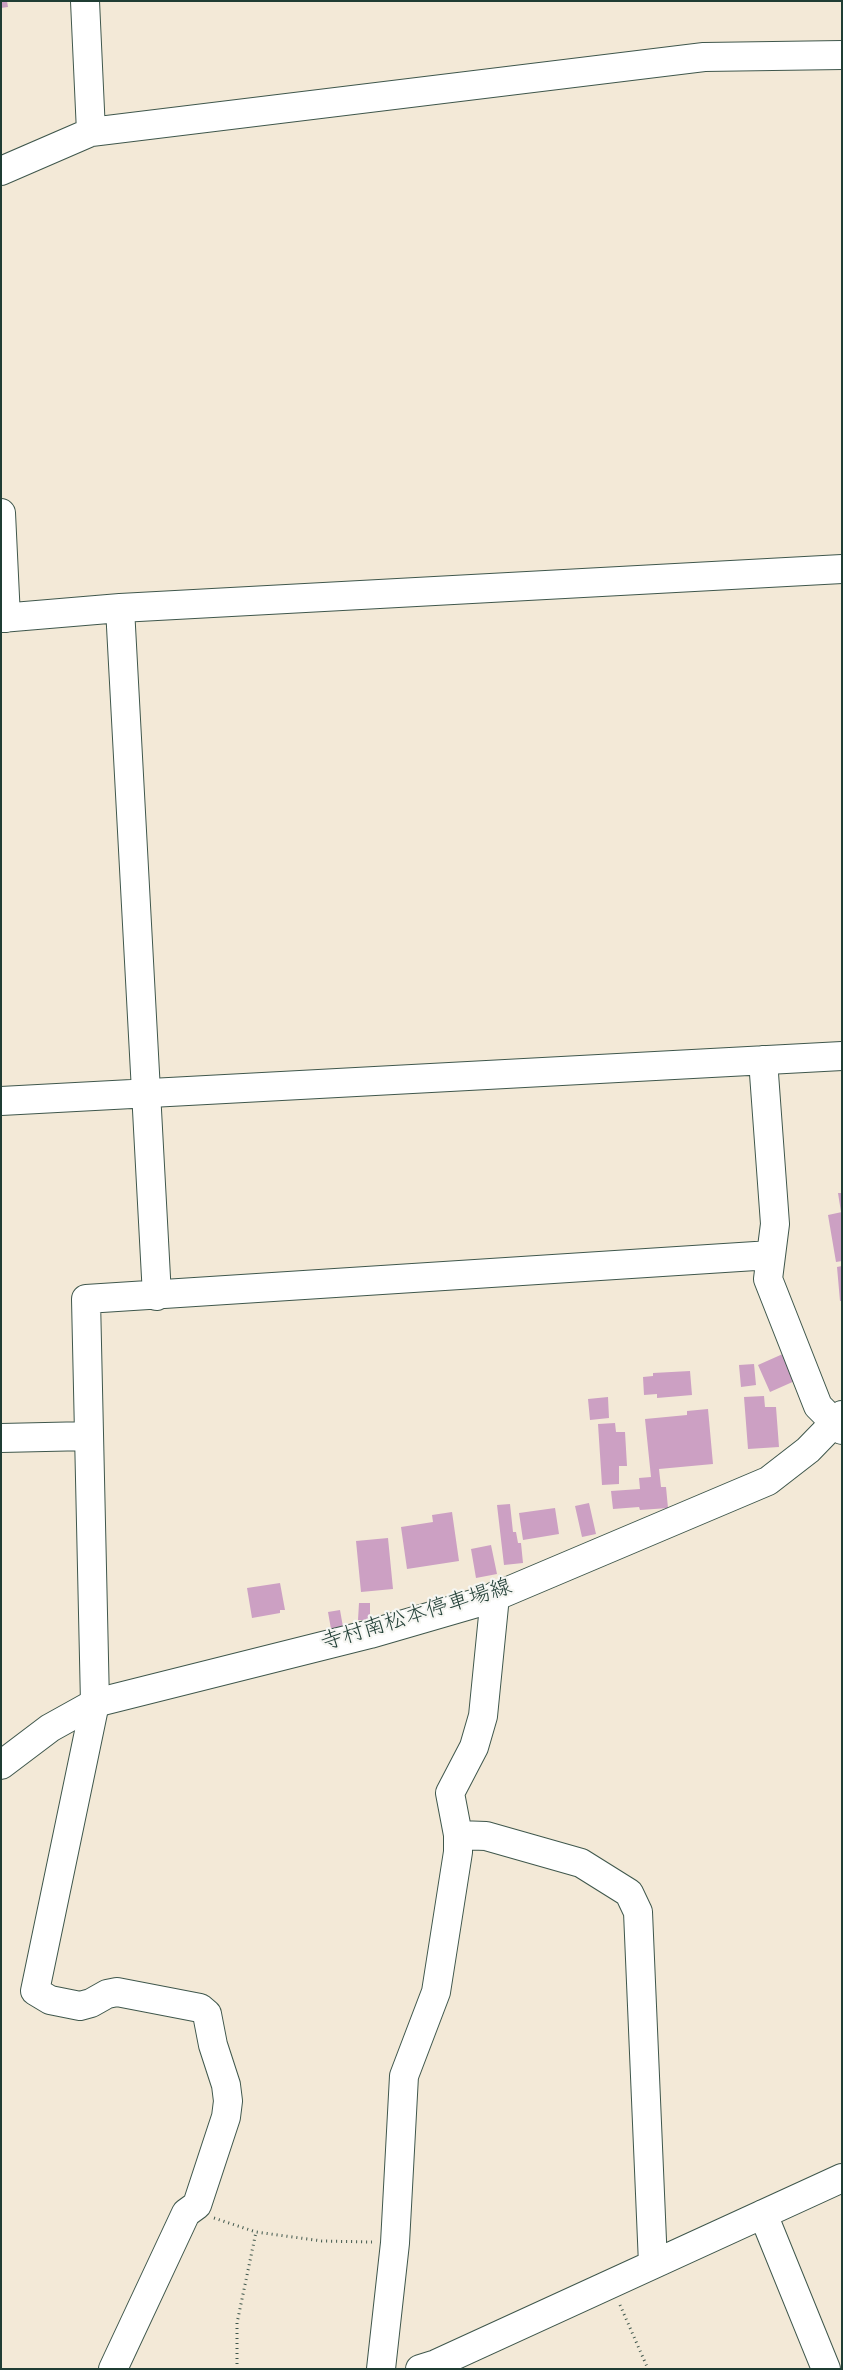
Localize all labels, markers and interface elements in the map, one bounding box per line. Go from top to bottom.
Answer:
street label: 寺村南松本停車場線 [318,1575,516,1659]

